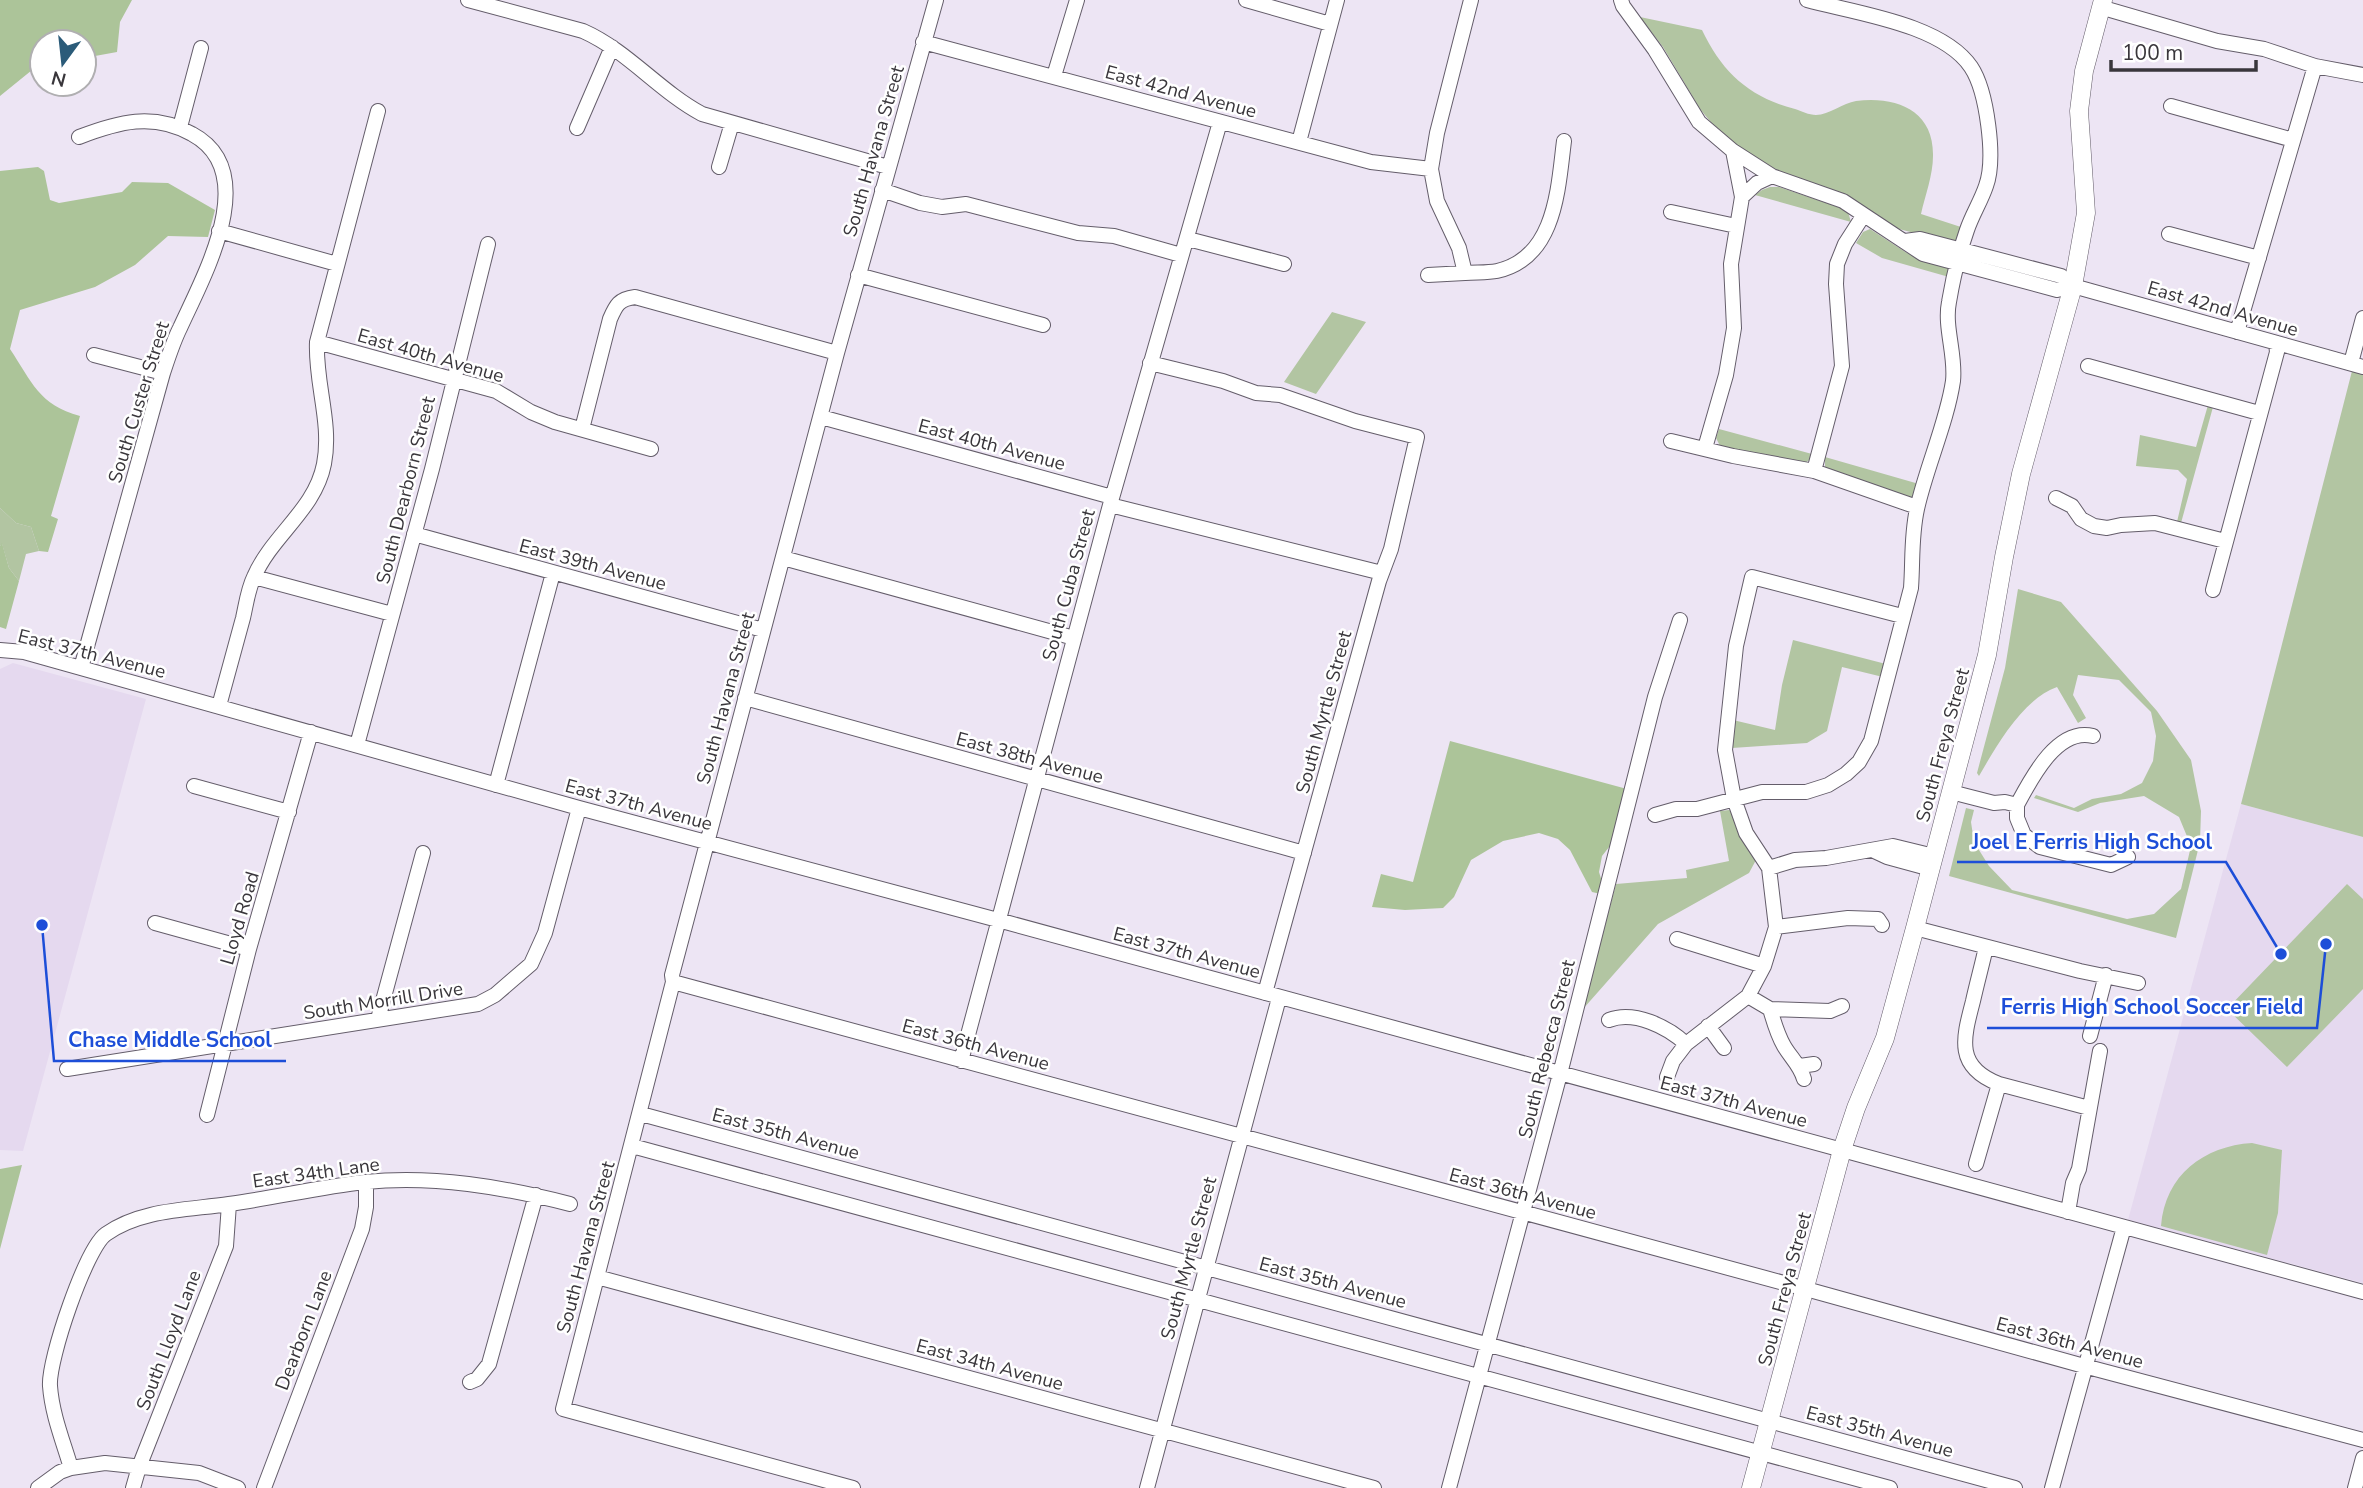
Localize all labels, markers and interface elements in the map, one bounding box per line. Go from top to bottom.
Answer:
north arrow [28,28,98,98]
scale bar [2111,28,2256,72]
text: 100 m [2122,39,2183,67]
street label: East 42nd Avenue [1102,59,1259,125]
street label: South Havana Street [837,62,911,240]
text: N [49,64,69,93]
street label: East 42nd Avenue [2144,275,2301,343]
street label: South Custer Street [102,318,176,486]
street label: East 40th Avenue [354,323,507,389]
street label: South Dearborn Street [370,393,442,587]
street label: East 40th Avenue [915,413,1068,477]
street label: South Cuba Street [1036,506,1102,664]
street label: East 39th Avenue [516,533,669,597]
street label: South Havana Street [691,609,762,787]
street label: East 37th Avenue [15,623,168,685]
street label: South Myrtle Street [1290,628,1358,797]
street label: South Freya Street [1910,665,1976,825]
street label: East 38th Avenue [953,726,1106,790]
street label: East 37th Avenue [562,773,715,837]
callout: Joel E Ferris High School [1957,820,2226,862]
text: Joel E Ferris High School [1971,828,2213,856]
street label: Lloyd Road [214,869,266,968]
street label: East 37th Avenue [1110,921,1263,985]
street label: South Rebecca Street [1512,957,1582,1141]
street label: South Morrill Drive [301,976,465,1026]
callout: Ferris High School Soccer Field [1987,986,2317,1028]
text: Ferris High School Soccer Field [2001,993,2303,1021]
street label: East 36th Avenue [899,1013,1052,1077]
callout: Chase Middle School [54,1019,286,1061]
text: Chase Middle School [68,1026,272,1054]
street label: East 37th Avenue [1657,1070,1810,1134]
street label: East 35th Avenue [709,1102,862,1166]
street label: East 34th Lane [251,1151,381,1195]
street label: South Havana Street [551,1158,622,1336]
street label: East 36th Avenue [1446,1162,1599,1226]
street label: South Myrtle Street [1155,1174,1223,1343]
street label: South Freya Street [1752,1209,1818,1369]
street label: East 35th Avenue [1256,1251,1409,1315]
street label: South Lloyd Lane [130,1266,208,1414]
street label: Dearborn Lane [269,1267,339,1394]
street label: East 36th Avenue [1993,1311,2146,1375]
street label: East 34th Avenue [913,1333,1066,1397]
street label: East 35th Avenue [1803,1400,1956,1464]

